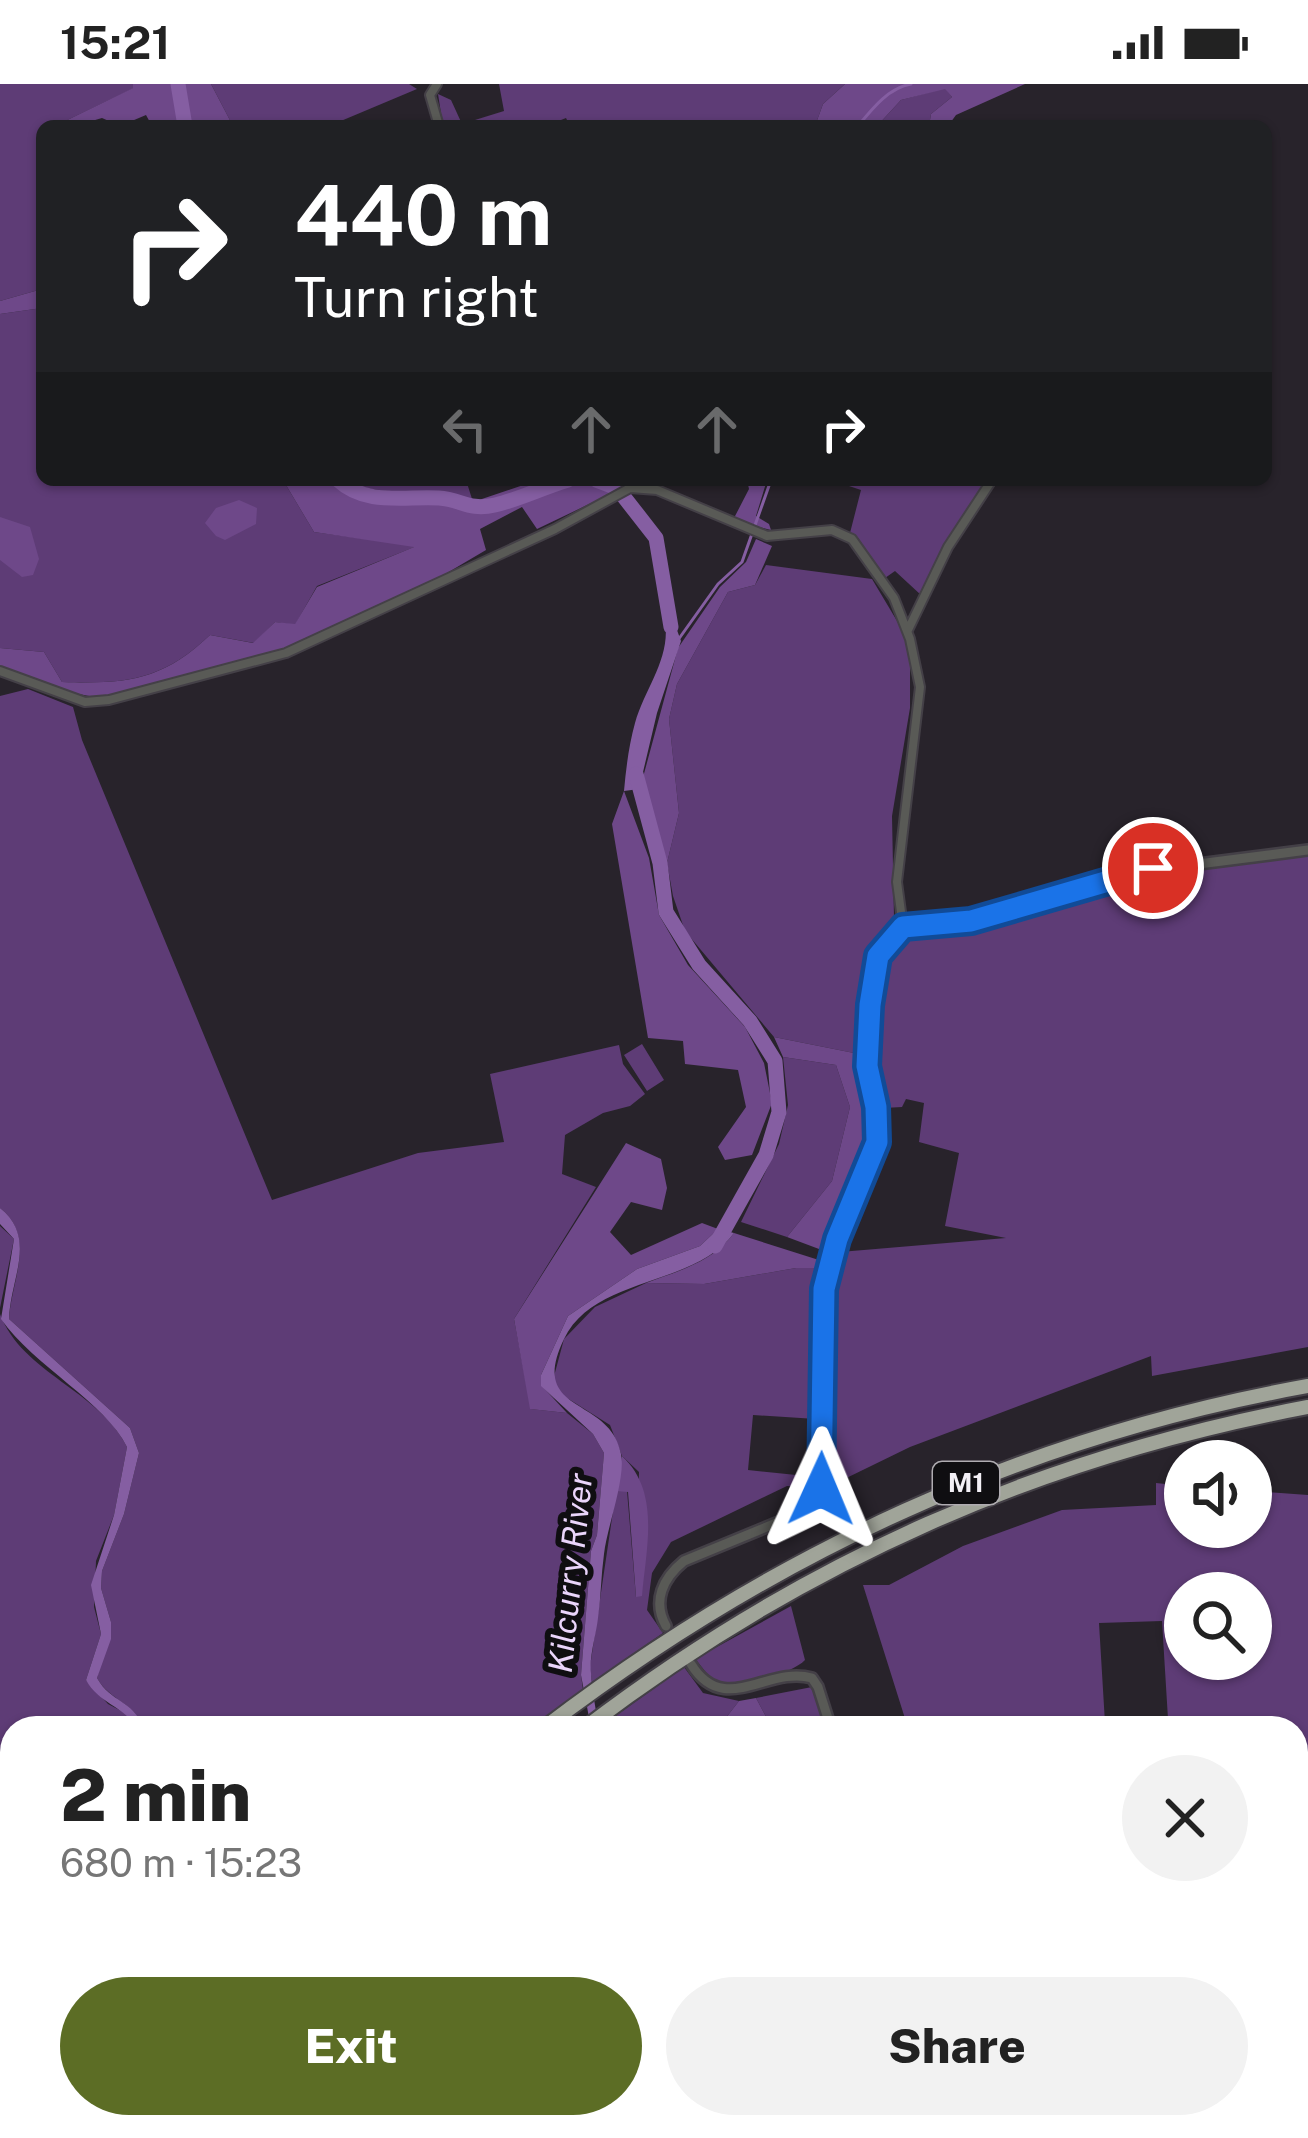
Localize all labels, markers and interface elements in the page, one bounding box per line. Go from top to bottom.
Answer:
text: 15:21 [60,16,171,69]
text: 440 m [294,165,553,264]
icon: right [96,168,252,324]
text: Turn right [294,266,539,329]
icon: left [432,396,498,462]
icon: ahead [558,396,624,462]
icon: ahead [684,396,750,462]
icon: right [810,396,876,462]
pin [1102,817,1204,919]
icon: arrive [1120,835,1186,901]
position arrow [758,1426,884,1552]
map controls [1164,1440,1272,1680]
button: sound [1164,1440,1272,1548]
road number: M1 [933,1462,999,1504]
water label: Kilcurry River [541,1471,599,1675]
button: search [1164,1572,1272,1680]
text: 2 min [60,1753,251,1837]
button: close [1122,1755,1248,1881]
text: 680 m · 15:23 [60,1840,302,1886]
button: Exit [60,1977,642,2115]
button: Share [666,1977,1248,2115]

